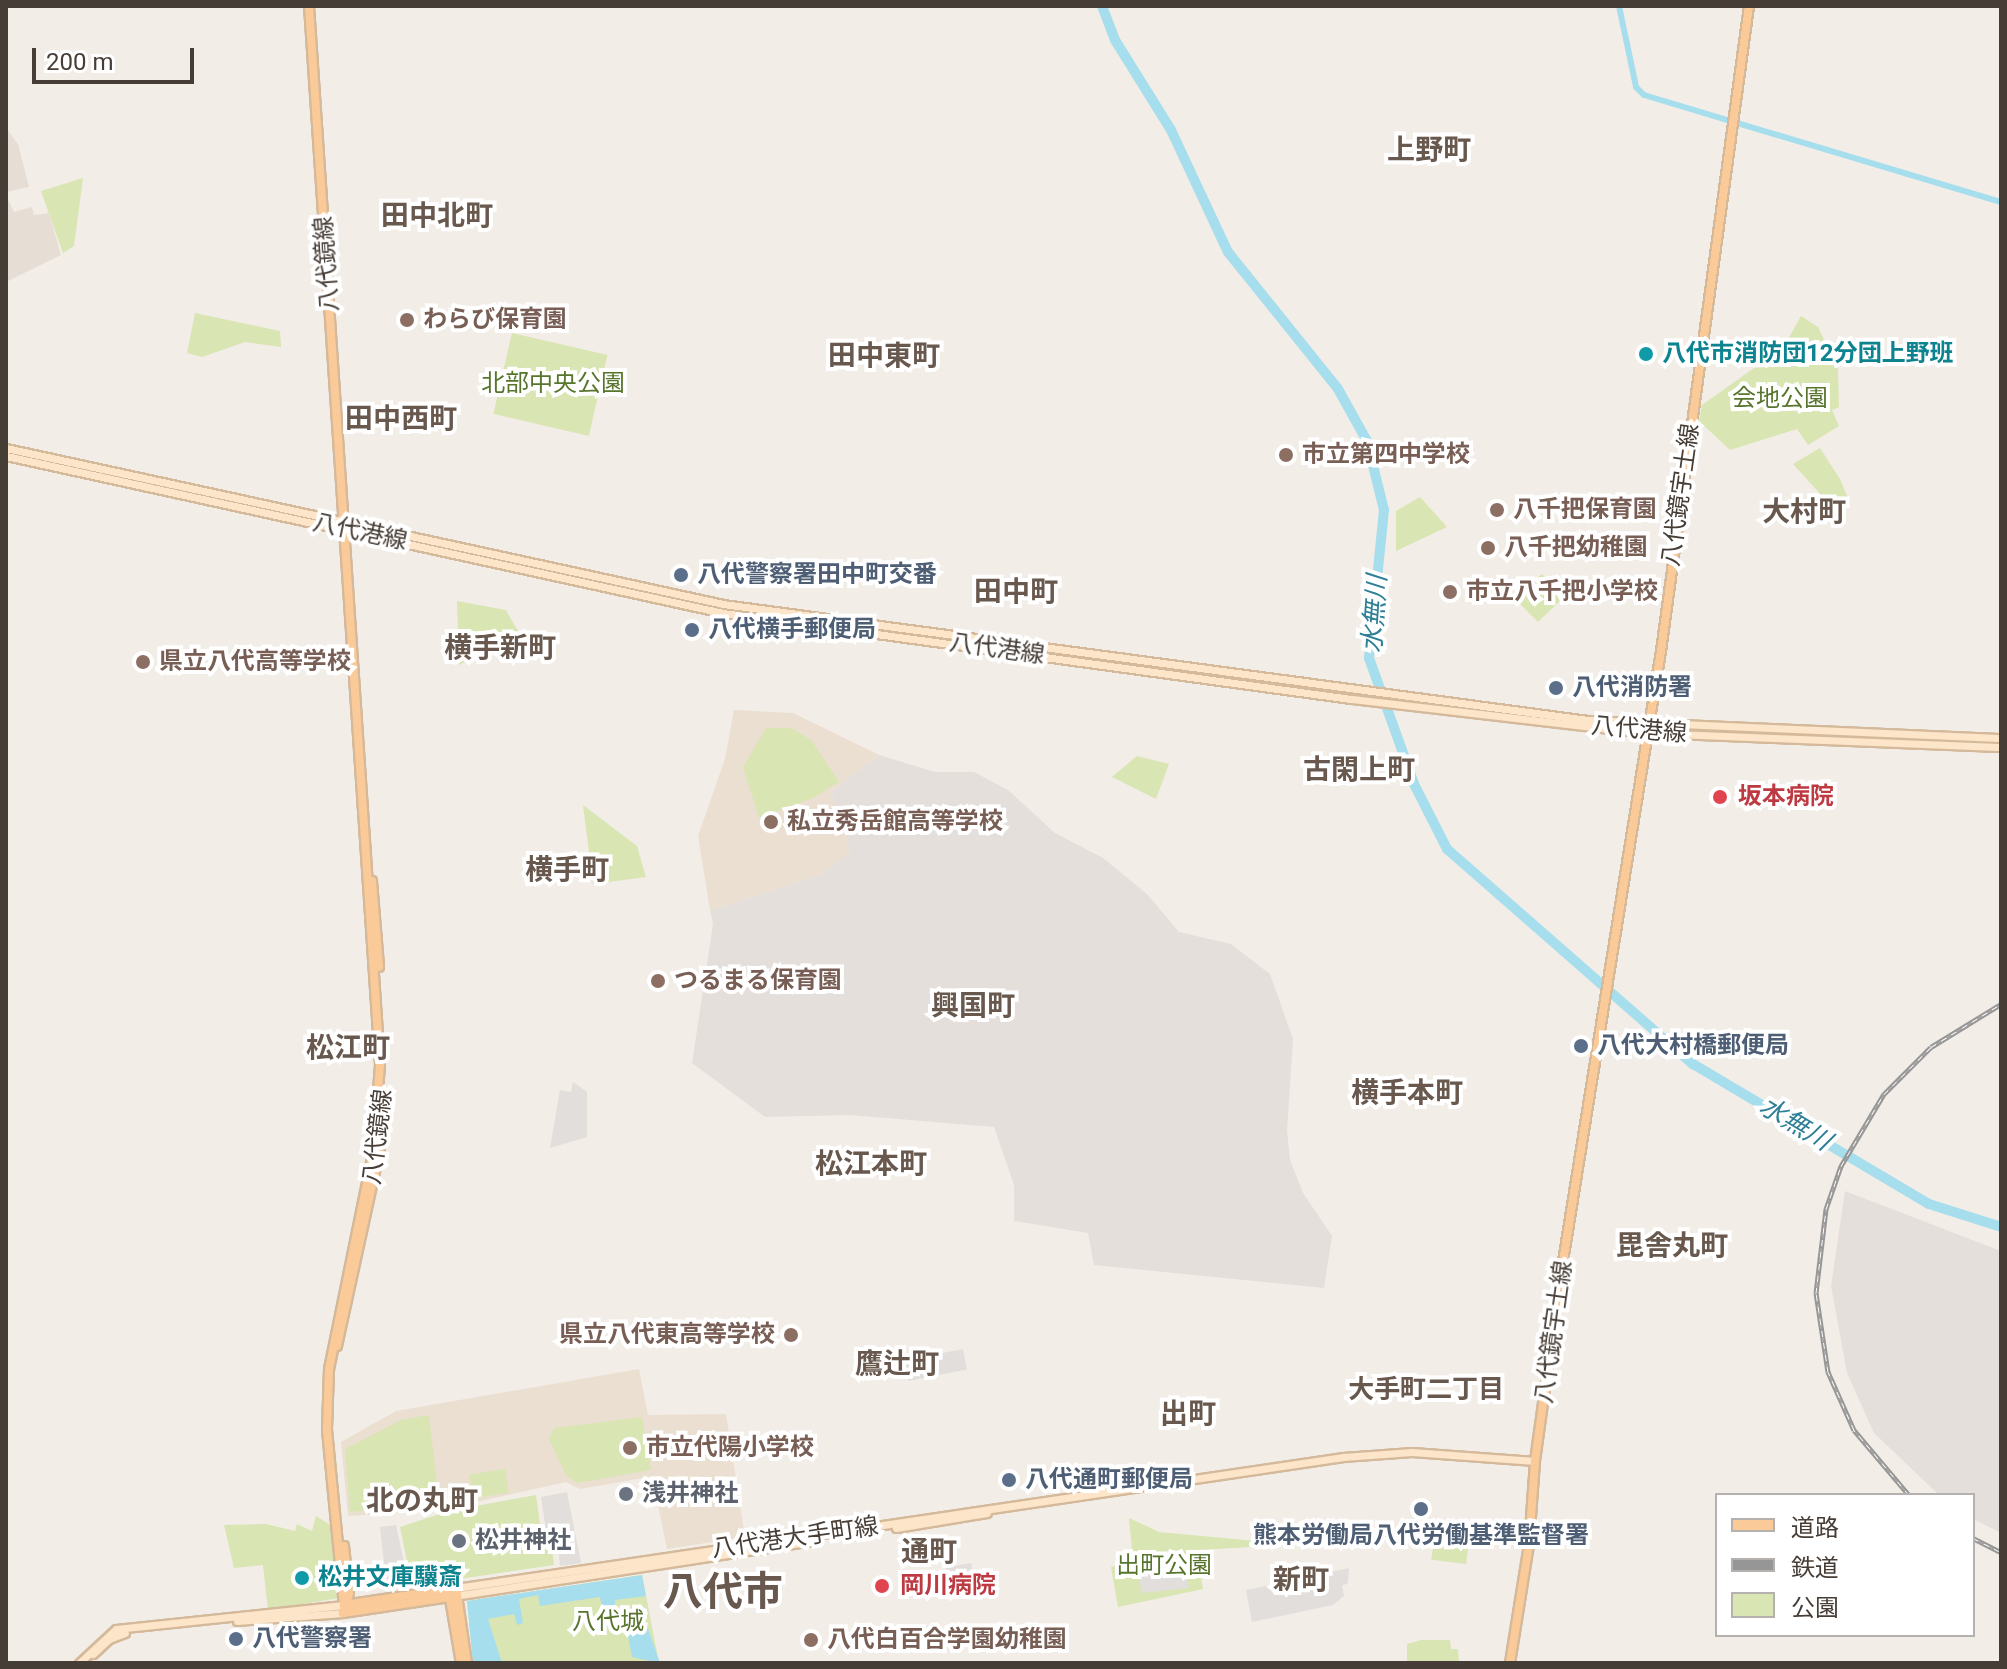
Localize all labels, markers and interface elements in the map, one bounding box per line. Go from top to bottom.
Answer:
scale bar [36,32,198,82]
text: 200 m [46,48,113,76]
district label: 上野町 [1387,133,1471,167]
district label: 田中北町 [381,199,493,233]
street label: 八代鏡線 [309,215,345,313]
place label: わらび保育園 [423,306,567,334]
marker: わらび保育園 [398,311,416,329]
district label: 田中東町 [828,339,940,373]
place label: 八代市消防団12分団上野班 [1662,340,1954,368]
marker: 八代市消防団12分団上野班 [1637,345,1655,363]
park label: 北部中央公園 [481,370,625,398]
park label: 会地公園 [1732,385,1828,413]
district label: 田中西町 [345,402,457,436]
street label: 八代鏡宇土線 [1657,422,1705,568]
place label: 市立第四中学校 [1302,441,1470,469]
marker: 市立第四中学校 [1277,446,1295,464]
district label: 大村町 [1762,495,1846,529]
place label: 八千把保育園 [1513,496,1657,524]
marker: 八千把保育園 [1488,501,1506,519]
street label: 八代港線 [310,508,410,556]
place label: 八千把幼稚園 [1504,534,1648,562]
marker: 八千把幼稚園 [1479,539,1497,557]
place label: 八代警察署田中町交番 [697,561,937,589]
marker: 八代警察署田中町交番 [672,566,690,584]
water label: 水無川 [1357,574,1393,654]
district label: 田中町 [974,575,1058,609]
place label: 市立八千把小学校 [1466,578,1658,606]
marker: 市立八千把小学校 [1441,583,1459,601]
place label: 八代横手郵便局 [708,616,876,644]
marker: 八代横手郵便局 [683,621,701,639]
street label: 八代港線 [947,628,1047,670]
district label: 横手新町 [444,631,556,665]
place label: 県立八代高等学校 [159,648,351,676]
marker: 県立八代高等学校 [134,653,152,671]
place label: 八代消防署 [1572,674,1692,702]
marker: 八代消防署 [1547,679,1565,697]
street label: 八代港線 [1590,711,1688,749]
district label: 古閑上町 [1303,753,1415,787]
place label: 坂本病院 [1738,783,1834,811]
marker: 坂本病院 [1709,786,1731,808]
place label: 私立秀岳館高等学校 [787,808,1003,836]
marker: 私立秀岳館高等学校 [762,813,780,831]
district label: 横手町 [525,853,609,887]
place label: つるまる保育園 [674,967,842,995]
marker: つるまる保育園 [649,972,667,990]
district label: 興国町 [931,989,1015,1023]
district label: 松江町 [306,1031,390,1065]
place label: 八代大村橋郵便局 [1597,1032,1789,1060]
marker: 八代大村橋郵便局 [1572,1037,1590,1055]
district label: 横手本町 [1351,1076,1463,1110]
street label: 八代鏡線 [358,1088,398,1186]
water label: 水無川 [1754,1091,1836,1157]
district label: 松江本町 [815,1147,927,1181]
district label: 毘舎丸町 [1616,1229,1728,1263]
street label: 八代鏡宇土線 [1530,1259,1578,1405]
place label: 県立八代東高等学校 [559,1321,775,1349]
marker: 県立八代東高等学校 [782,1326,800,1344]
district label: 鷹辻町 [855,1347,939,1381]
district label: 大手町二丁目 [1348,1374,1504,1406]
district label: 出町 [1160,1397,1216,1431]
place label: 市立代陽小学校 [646,1434,814,1462]
marker: 市立代陽小学校 [621,1439,639,1457]
place label: 八代通町郵便局 [1025,1466,1193,1494]
marker: 八代通町郵便局 [1000,1471,1018,1489]
place label: 浅井神社 [642,1480,738,1508]
district label: 北の丸町 [366,1484,478,1518]
marker: 浅井神社 [617,1485,635,1503]
legend [1715,1493,1975,1637]
marker: 熊本労働局八代労働基準監督署 [1412,1500,1430,1518]
street label: 八代港大手町線 [710,1512,880,1564]
text: 道路 [1791,1514,1839,1542]
place label: 熊本労働局八代労働基準監督署 [1253,1522,1589,1550]
place label: 松井神社 [475,1527,571,1555]
marker: 松井神社 [450,1532,468,1550]
district label: 通町 [901,1535,957,1569]
park label: 出町公園 [1116,1552,1212,1580]
text: 鉄道 [1791,1554,1839,1582]
district label: 新町 [1273,1563,1329,1597]
place label: 松井文庫驥斎 [318,1564,462,1592]
district label: 八代市 [663,1568,783,1616]
marker: 松井文庫驥斎 [293,1569,311,1587]
place label: 岡川病院 [900,1572,996,1600]
marker: 岡川病院 [871,1575,893,1597]
text: 公園 [1791,1594,1839,1622]
park label: 八代城 [572,1608,644,1636]
place label: 八代警察署 [252,1625,372,1653]
place label: 八代白百合学園幼稚園 [827,1626,1067,1654]
marker: 八代警察署 [227,1630,245,1648]
marker: 八代白百合学園幼稚園 [802,1631,820,1649]

